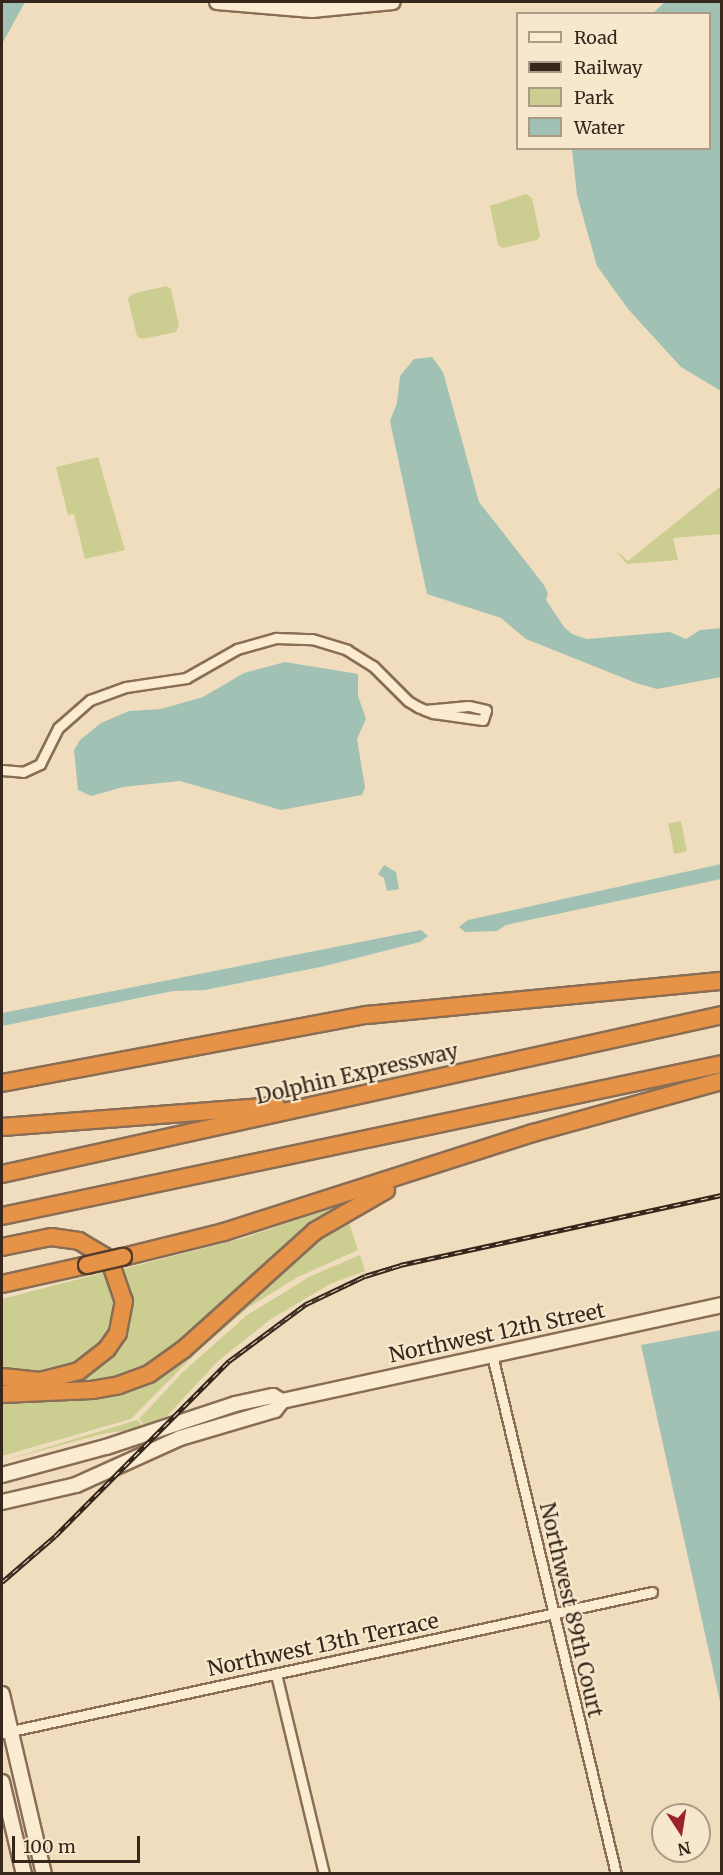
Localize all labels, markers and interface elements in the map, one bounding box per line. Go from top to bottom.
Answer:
legend [516,12,711,150]
text: Road [574,26,618,49]
text: Railway [574,56,642,79]
text: Park [574,86,614,109]
text: Water [574,116,625,139]
street label: Dolphin Expressway [253,1038,461,1110]
street label: Northwest 12th Street [387,1298,607,1368]
street label: Northwest 89th Court [534,1500,608,1720]
street label: Northwest 13th Terrace [205,1608,441,1682]
north arrow [651,1803,711,1863]
scale bar [15,1824,142,1862]
text: 100 m [23,1835,76,1858]
text: N [676,1838,693,1860]

